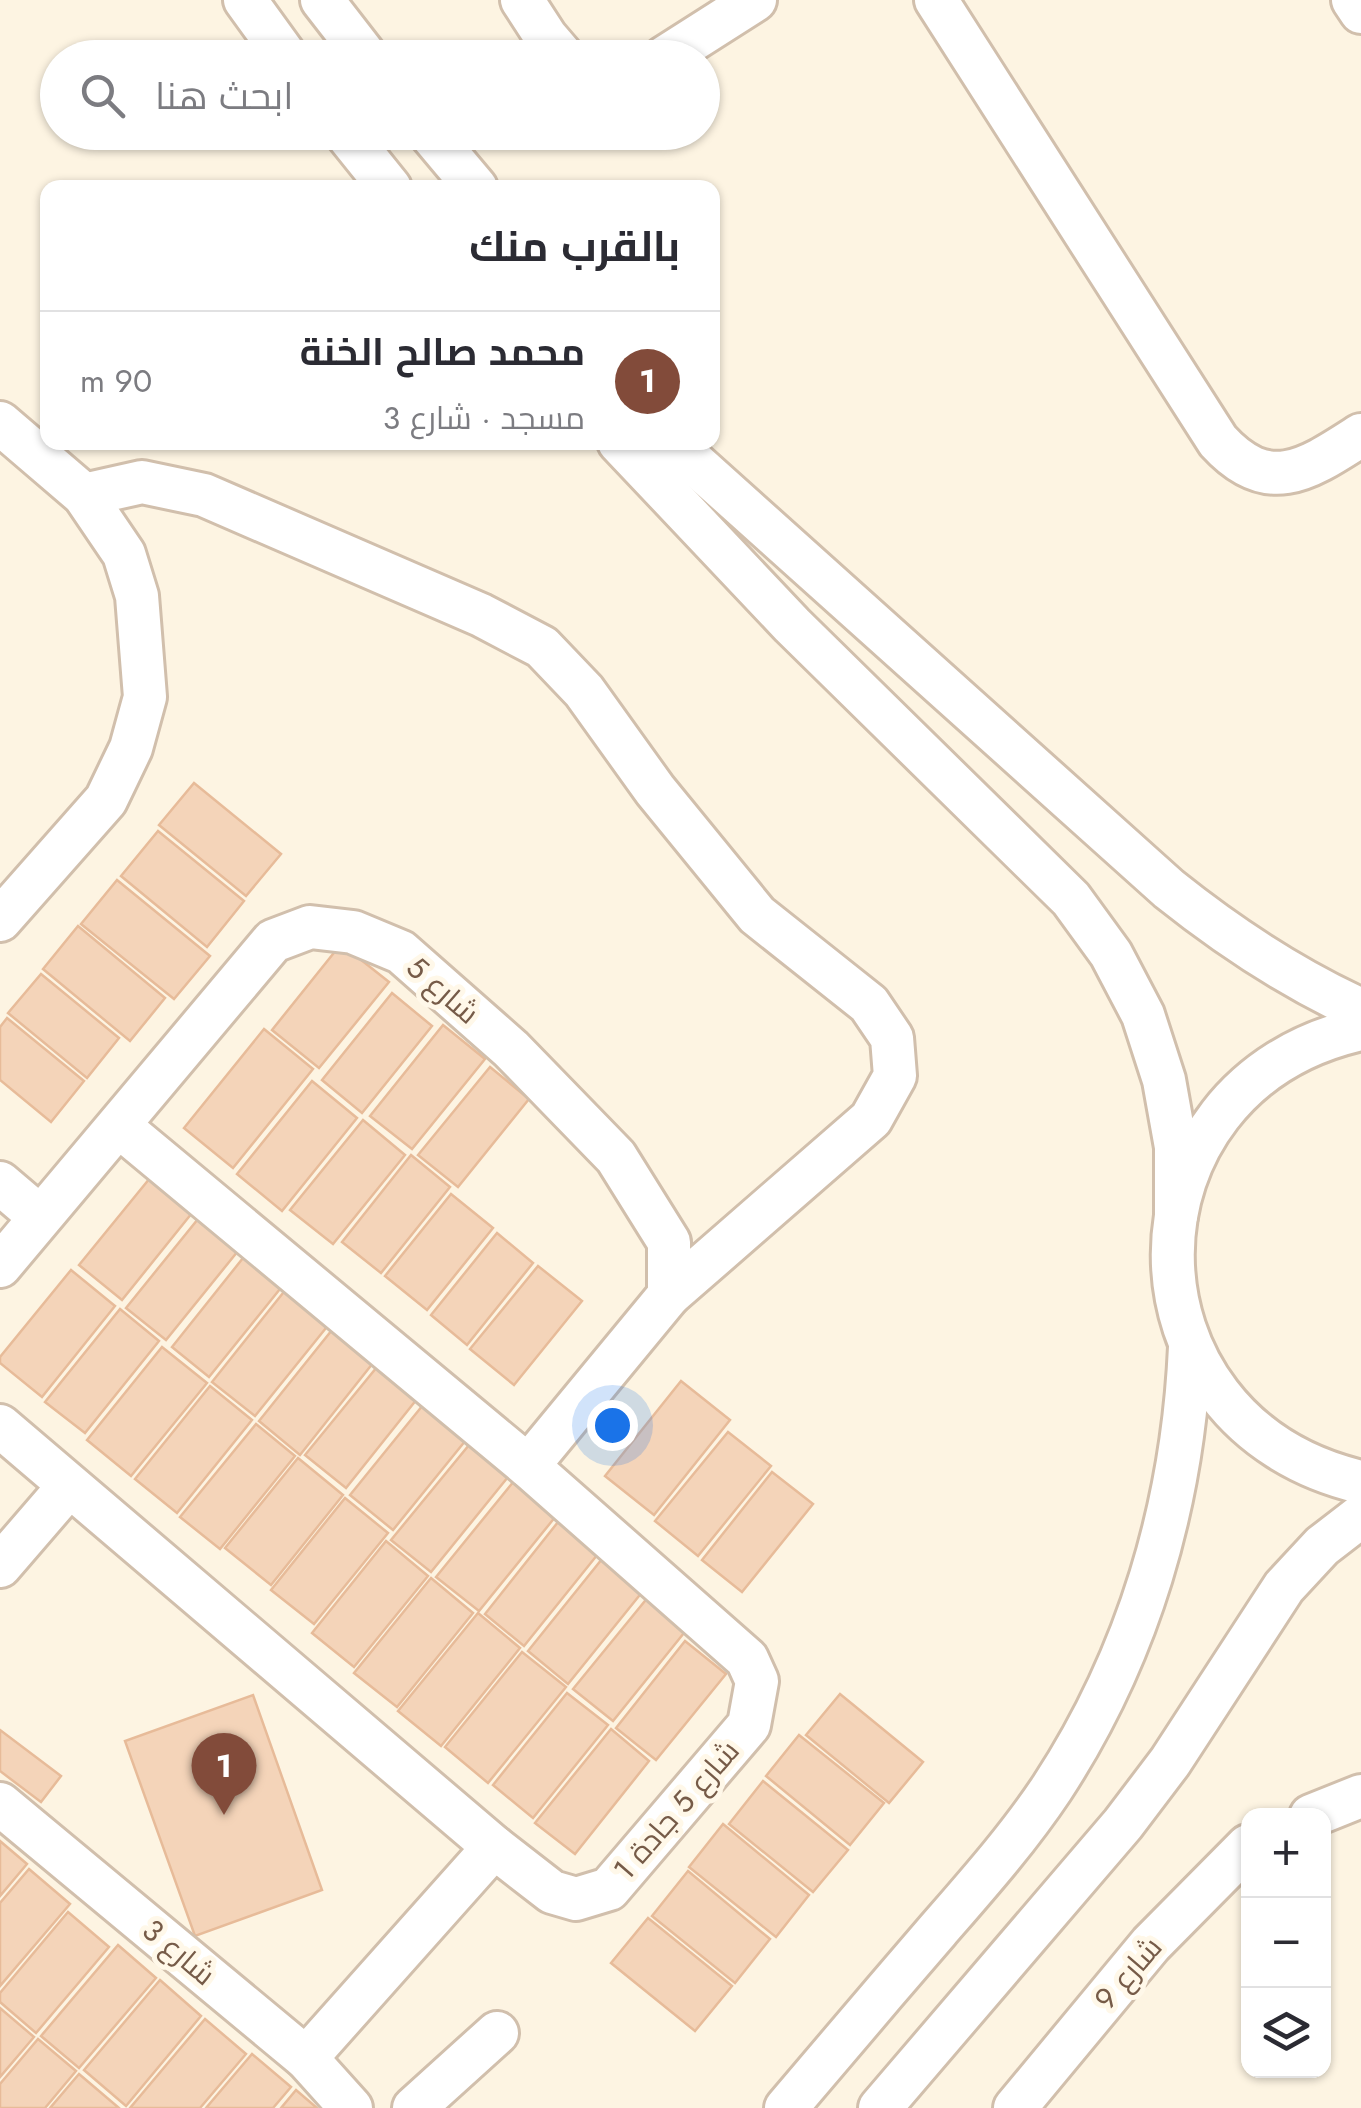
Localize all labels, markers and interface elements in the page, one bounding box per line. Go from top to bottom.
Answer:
search box [40,40,720,150]
icon: search [75,68,130,123]
text: ابحث هنا [155,68,293,123]
text: بالقرب منك [469,216,680,277]
text: محمد صالح الخنة [300,324,585,379]
text: 90 m [80,358,152,404]
text: 1 [639,358,656,404]
text: مسجد · شارع 3 [383,395,585,441]
street label: شارع 5 [397,946,489,1034]
your location [587,1400,638,1451]
street label: شارع 5 جادة 1 [603,1731,749,1889]
pin: 1 [192,1732,256,1815]
map controls [1241,1808,1331,2078]
button: + [1241,1808,1331,1898]
button: − [1241,1898,1331,1988]
street label: شارع 3 [133,1909,225,1995]
street label: شارع 9 [1084,1927,1172,2019]
button: layers [1241,1988,1331,2078]

